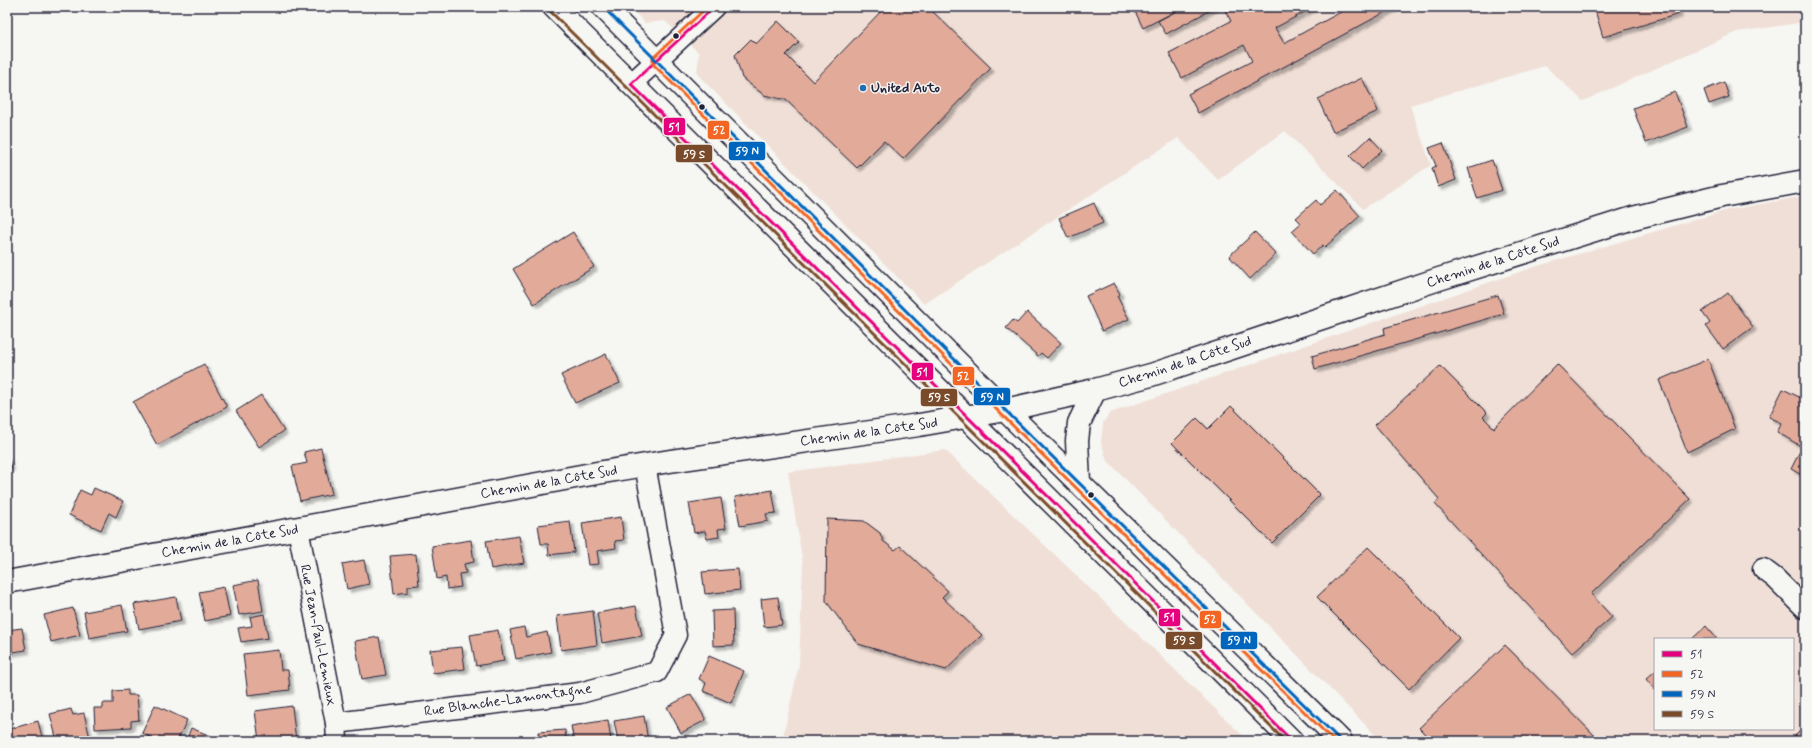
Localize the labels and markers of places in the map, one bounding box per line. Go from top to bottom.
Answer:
unlabelled marker [671,31,681,41]
place label: United Auto [871,79,941,97]
marker: United Auto [858,83,868,93]
unlabelled marker [697,102,707,112]
unlabelled marker [1086,490,1096,500]

